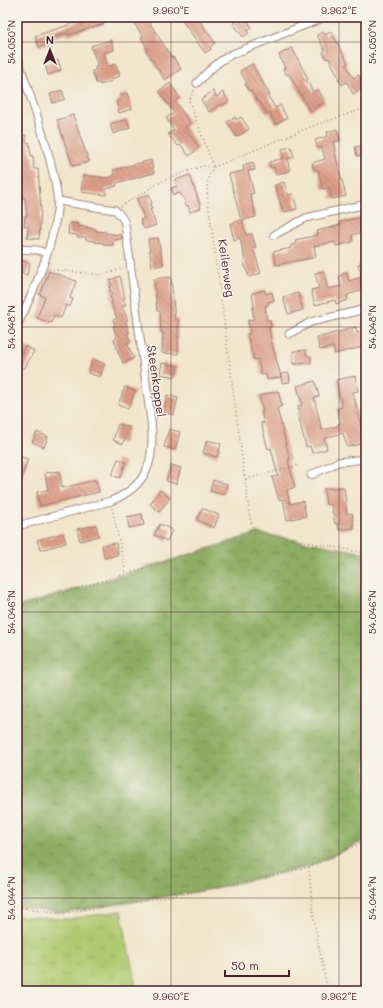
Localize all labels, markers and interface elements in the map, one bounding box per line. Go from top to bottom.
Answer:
text: 9.960°E [153,3,190,17]
text: 9.962°E [321,3,357,17]
text: 54.050°N [4,20,18,64]
text: 54.050°N [365,20,379,64]
north arrow [30,30,70,70]
text: N [46,32,54,47]
street label: Keilerweg [215,238,239,298]
text: 54.048°N [4,305,18,349]
text: 54.048°N [365,305,379,349]
street label: Steenkoppel [144,344,170,418]
text: 54.046°N [4,590,18,634]
text: 54.046°N [365,590,379,634]
text: 54.044°N [4,876,18,920]
text: 54.044°N [365,876,379,920]
scale bar [225,952,289,978]
text: 50 m [231,957,259,973]
text: 9.960°E [153,989,190,1003]
text: 9.962°E [321,989,357,1003]

